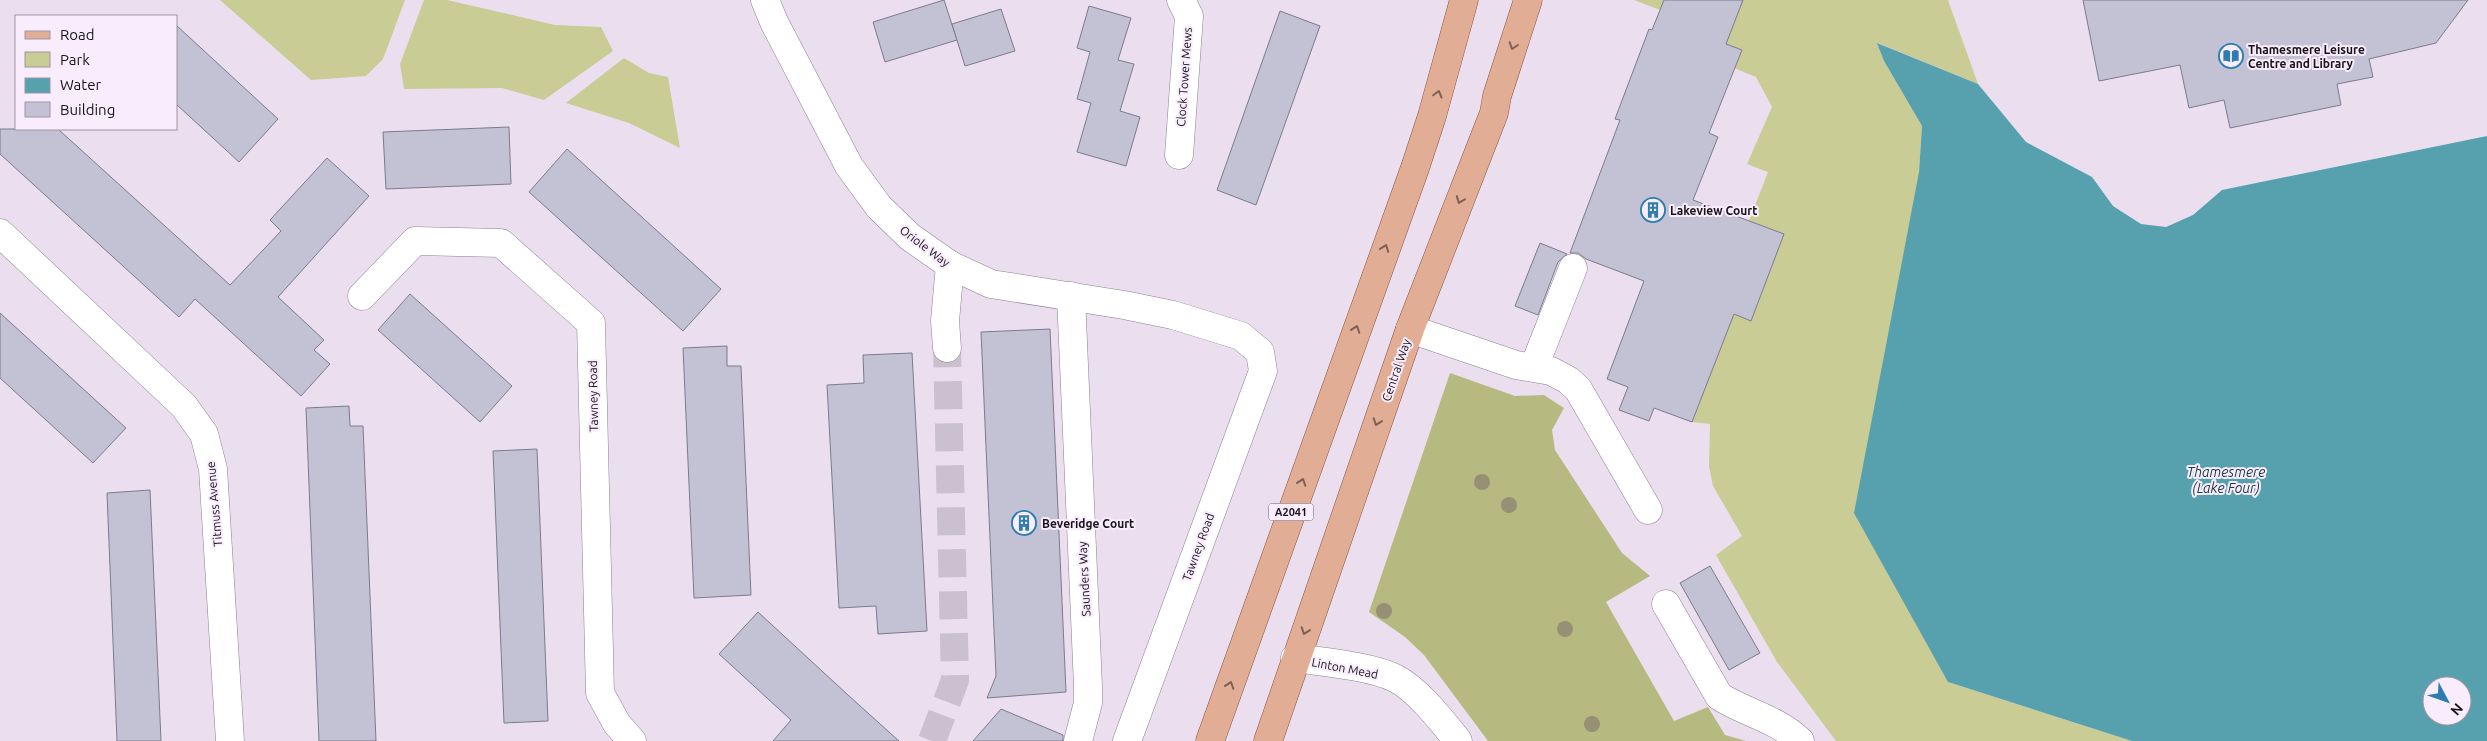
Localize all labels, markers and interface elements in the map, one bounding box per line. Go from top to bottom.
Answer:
legend [15,15,178,130]
text: Road [60,26,95,43]
street label: Clock Tower Mews [1174,27,1194,127]
one-way arrow [1508,42,1518,50]
library icon: Thamesmere Leisure Centre and Library [2218,43,2244,69]
place label: Thamesmere Leisure Centre and Library [2248,43,2365,70]
text: Park [60,51,90,68]
text: Water [60,76,101,93]
one-way arrow [1432,90,1443,99]
text: Building [60,101,115,118]
one-way arrow [1456,195,1466,204]
building icon: Lakeview Court [1640,197,1666,223]
place label: Lakeview Court [1670,204,1757,217]
street label: Oriole Way [897,223,953,269]
one-way arrow [1379,244,1389,253]
one-way arrow [1350,325,1360,334]
street label: Central Way [1379,337,1413,403]
street label: Tawney Road [586,360,600,432]
one-way arrow [1373,417,1383,425]
street label: Titmuss Avenue [204,461,224,547]
water label: Thamesmere (Lake Four) [2187,464,2265,496]
one-way arrow [1296,478,1306,487]
road number: A2041 [1268,504,1314,520]
building icon: Beveridge Court [1011,510,1037,536]
street label: Tawney Road [1180,511,1216,583]
place label: Beveridge Court [1042,517,1134,530]
street label: Saunders Way [1076,541,1092,617]
one-way arrow [1301,626,1311,635]
street label: Linton Mead [1311,655,1379,681]
north arrow [2422,676,2472,726]
one-way arrow [1224,681,1234,689]
text: N [2447,700,2466,719]

